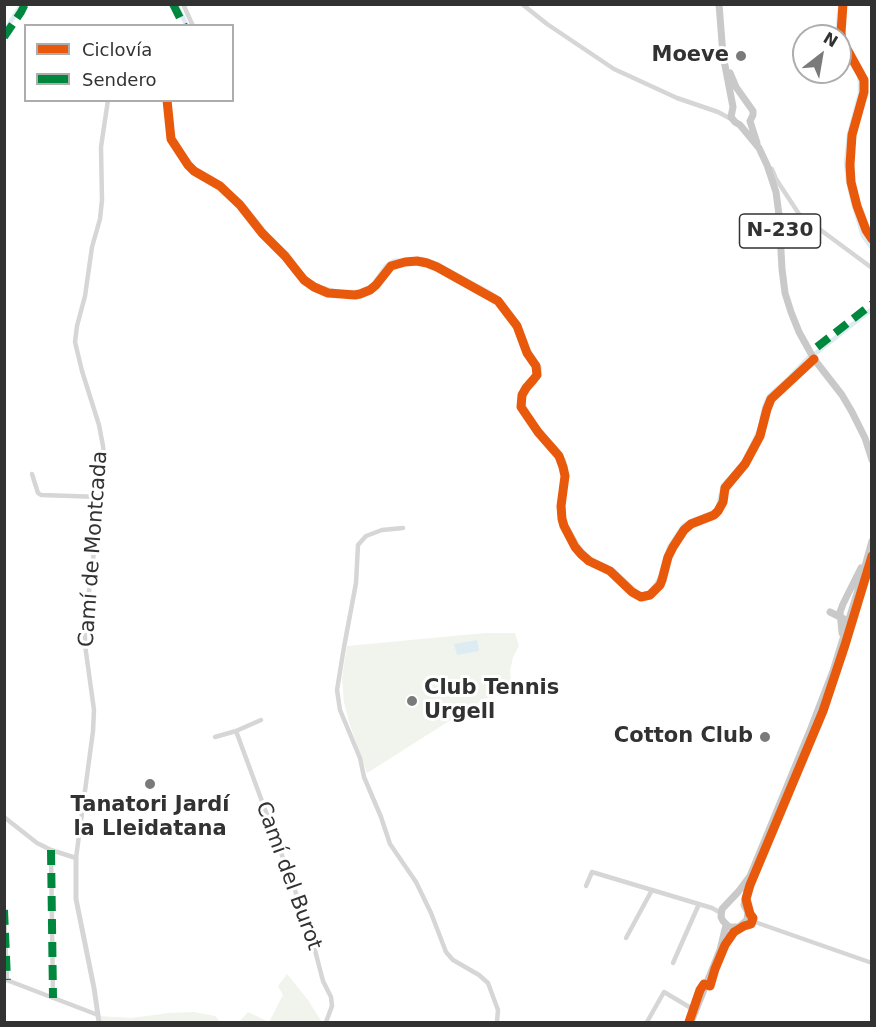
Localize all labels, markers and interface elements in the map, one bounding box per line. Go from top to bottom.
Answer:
legend [24,24,234,102]
north arrow [792,24,852,84]
text: N [820,28,841,51]
text: Ciclovía [82,39,152,60]
place label: Moeve [652,43,729,69]
marker: Moeve [734,49,748,63]
text: Sendero [82,69,156,90]
road number: N-230 [740,214,820,248]
street label: Camí de Montcada [75,450,113,648]
place label: Club Tennis Urgell [424,676,559,726]
marker: Club Tennis Urgell [405,694,419,708]
place label: Cotton Club [614,724,753,750]
marker: Cotton Club [758,730,772,744]
marker: Tanatori Jardí la Lleidatana [143,777,157,791]
place label: Tanatori Jardí la Lleidatana [71,793,229,843]
street label: Camí del Burot [249,798,327,954]

